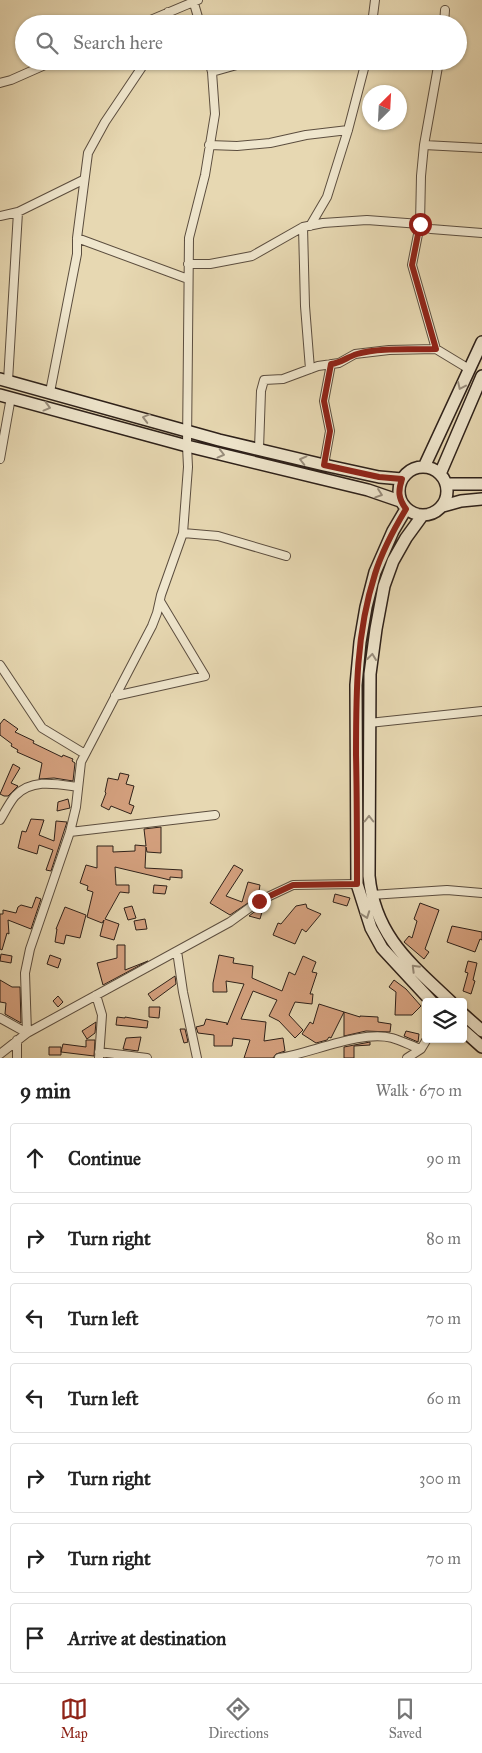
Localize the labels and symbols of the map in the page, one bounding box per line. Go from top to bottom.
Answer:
north arrow [362,85,407,130]
route start [409,213,432,236]
one-way arrow [457,381,468,390]
one-way arrow [43,402,51,412]
one-way arrow [142,414,150,424]
one-way arrow [216,448,225,459]
one-way arrow [299,455,307,465]
one-way arrow [374,488,382,498]
one-way arrow [366,653,377,661]
one-way arrow [364,815,374,822]
route end [248,890,271,913]
one-way arrow [360,910,370,919]
one-way arrow [412,965,421,974]

